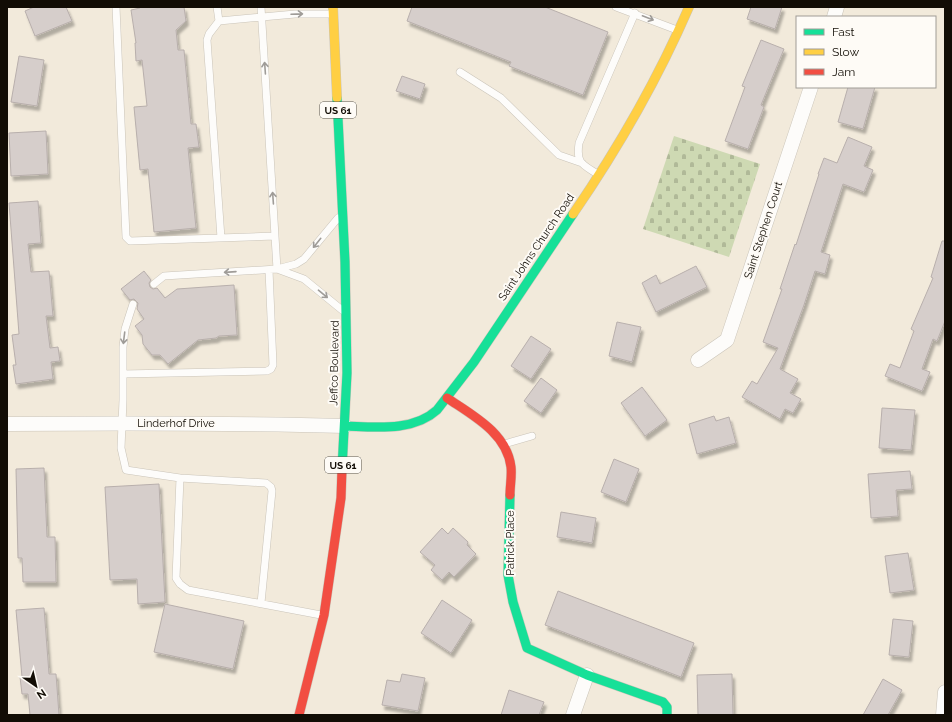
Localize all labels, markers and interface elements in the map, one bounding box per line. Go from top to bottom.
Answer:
one-way arrow [290,11,303,18]
one-way arrow [641,15,653,23]
legend [796,16,936,88]
text: Fast [832,25,855,39]
text: Slow [832,45,859,59]
one-way arrow [261,62,268,75]
text: Jam [832,65,855,79]
road number: US 61 [320,102,356,118]
street label: Saint Stephen Court [742,180,785,280]
street label: Saint Johns Church Road [496,191,577,303]
one-way arrow [269,192,276,205]
one-way arrow [313,238,322,249]
one-way arrow [224,269,237,276]
one-way arrow [318,289,329,298]
street label: Jeffco Boulevard [327,320,342,406]
one-way arrow [120,331,128,344]
street label: Linderhof Drive [137,417,215,430]
road number: US 61 [325,457,361,473]
street label: Patrick Place [504,510,517,576]
north arrow [16,666,56,706]
text: N [34,686,48,702]

